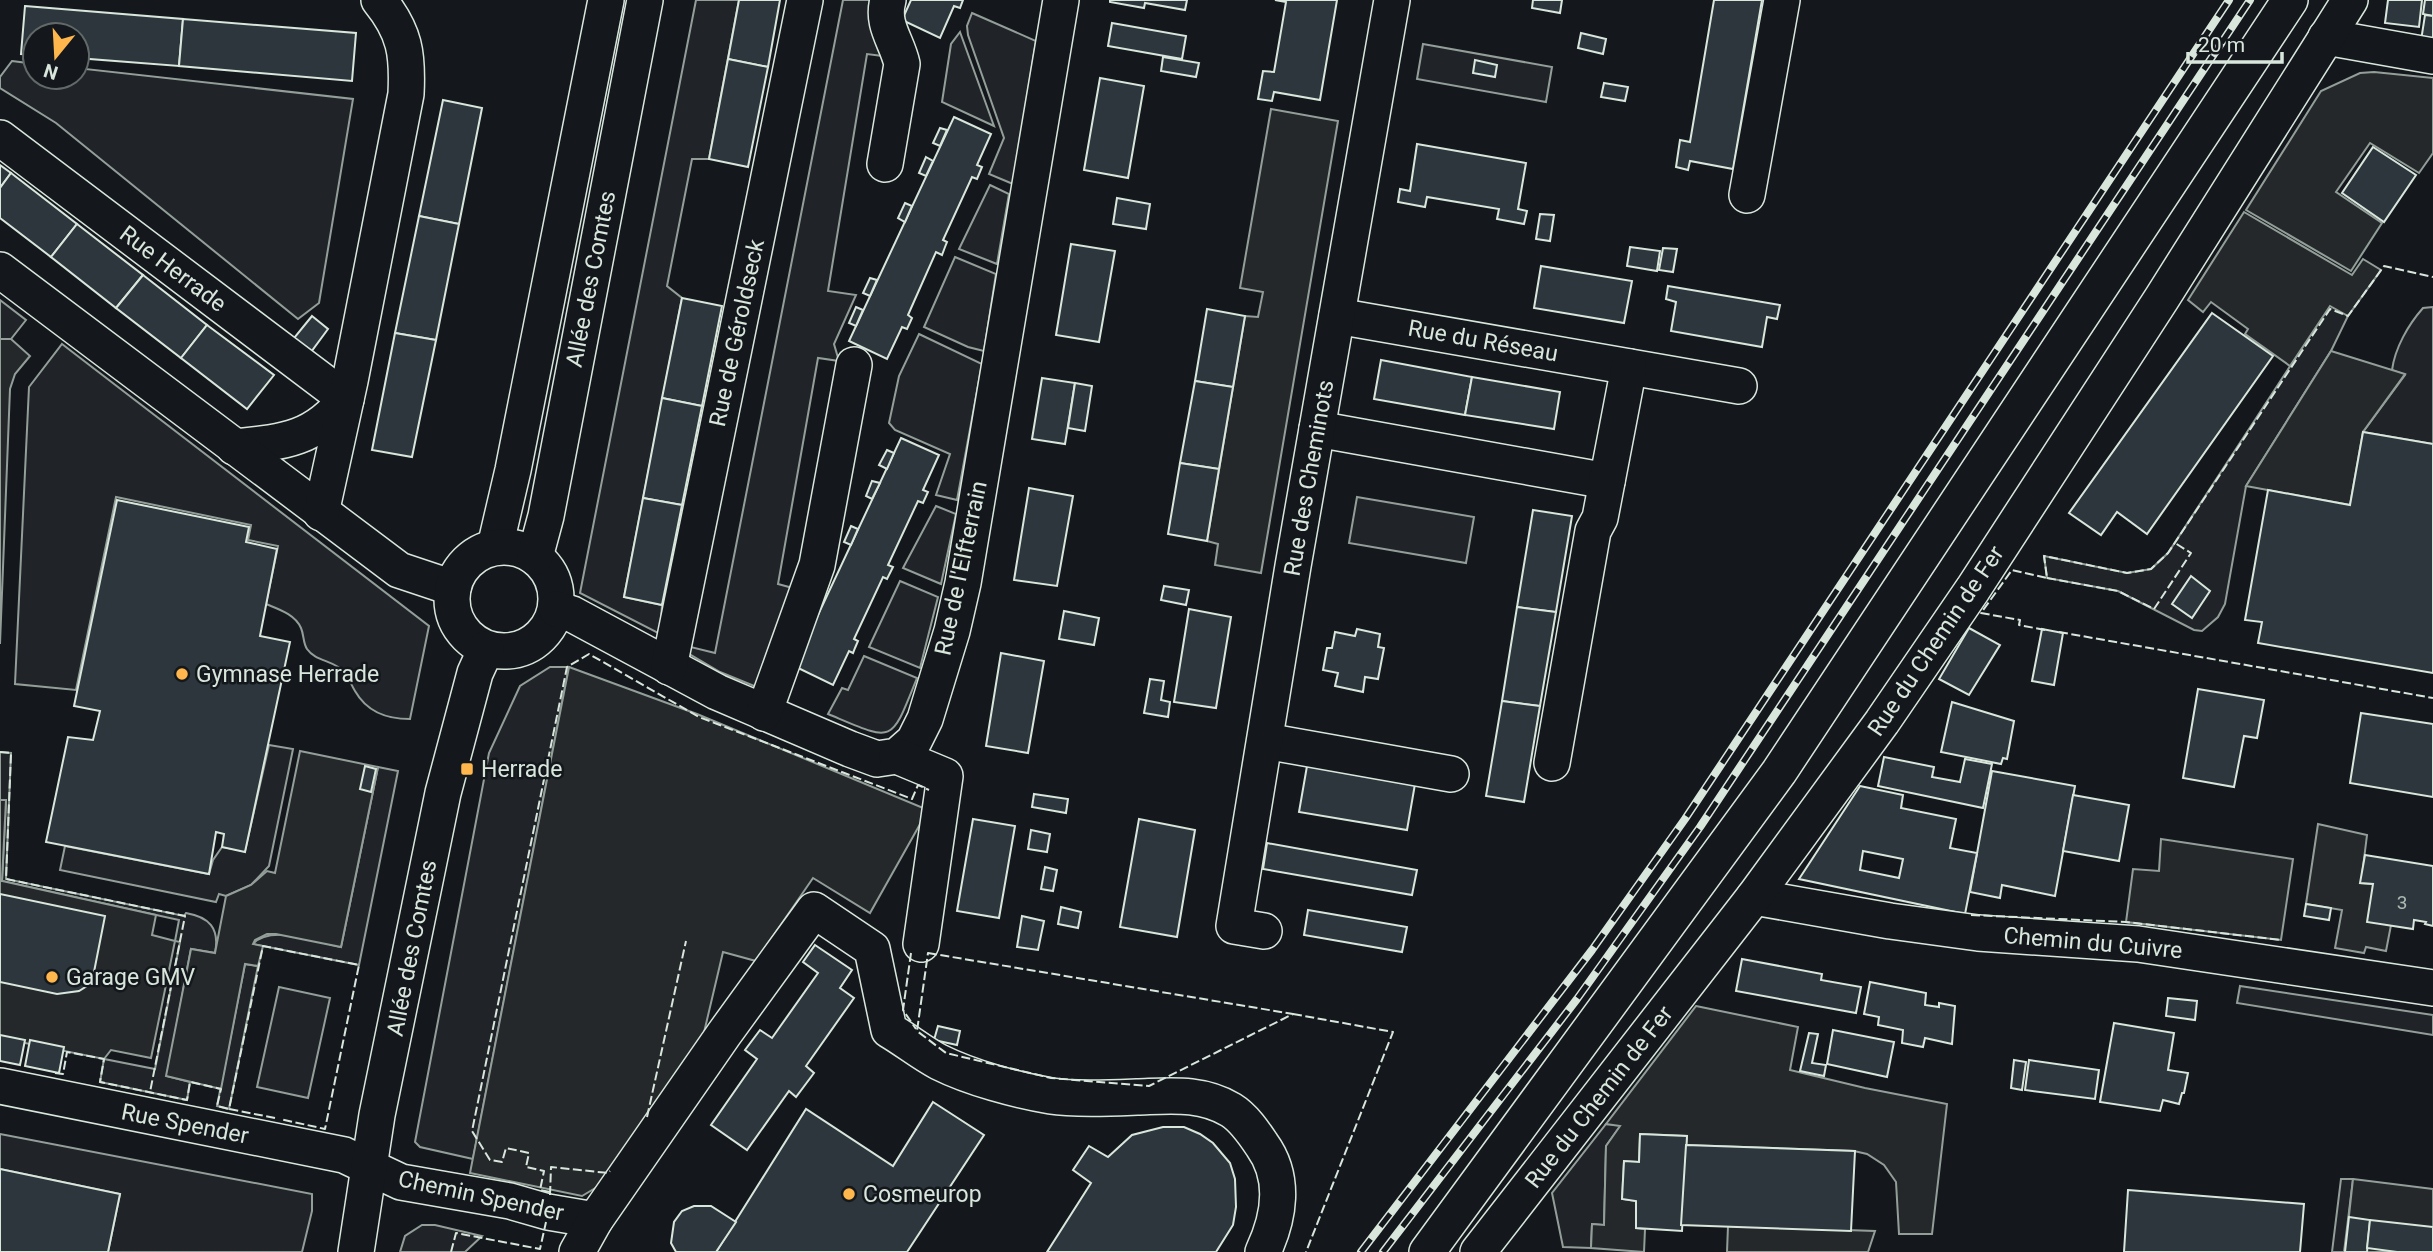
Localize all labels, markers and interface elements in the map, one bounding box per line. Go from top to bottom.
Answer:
north arrow [21,21,91,91]
scale bar [2188,21,2282,65]
text: 20 m [2198,33,2245,57]
text: N [41,59,61,85]
street label: Allée des Comtes [561,189,621,369]
street label: Rue Herrade [114,220,232,318]
street label: Rue de Géroldseck [704,237,770,429]
street label: Rue du Réseau [1406,315,1560,367]
street label: Rue des Cheminots [1278,378,1340,578]
street label: Rue de l'Elfterrain [929,478,993,658]
street label: Rue du Chemin de Fer [1862,541,2010,741]
place label: Gymnase Herrade [196,661,379,688]
marker: Gymnase Herrade [174,666,190,682]
place label: Herrade [481,756,562,783]
marker: Herrade [459,761,475,777]
street label: Allée des Comtes [382,858,442,1038]
house number: 3 [2397,891,2407,914]
street label: Chemin du Cuivre [2002,922,2184,964]
place label: Garage GMV [66,964,196,991]
marker: Garage GMV [44,969,60,985]
street label: Rue du Chemin de Fer [1520,1000,1679,1193]
street label: Rue Spender [119,1098,251,1150]
street label: Chemin Spender [396,1165,566,1227]
place label: Cosmeurop [863,1181,982,1208]
marker: Cosmeurop [841,1186,857,1202]

